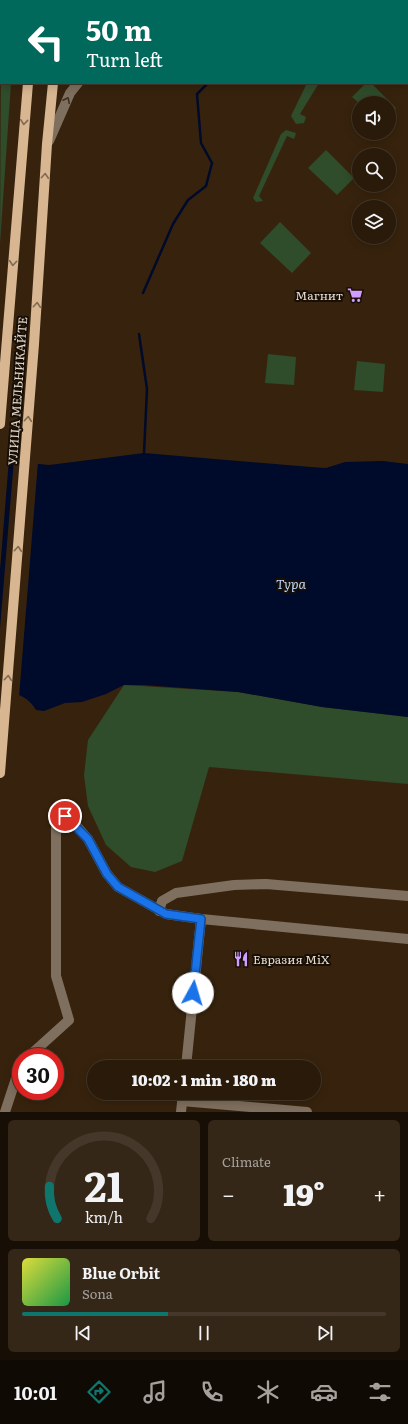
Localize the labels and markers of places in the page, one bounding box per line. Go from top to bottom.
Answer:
place label: Магнит [295,286,343,304]
supermarket icon: Магнит [346,286,364,304]
pin [48,799,82,833]
restaurant icon: Евразия MiX [232,950,250,968]
place label: Евразия MiX [253,950,330,968]

